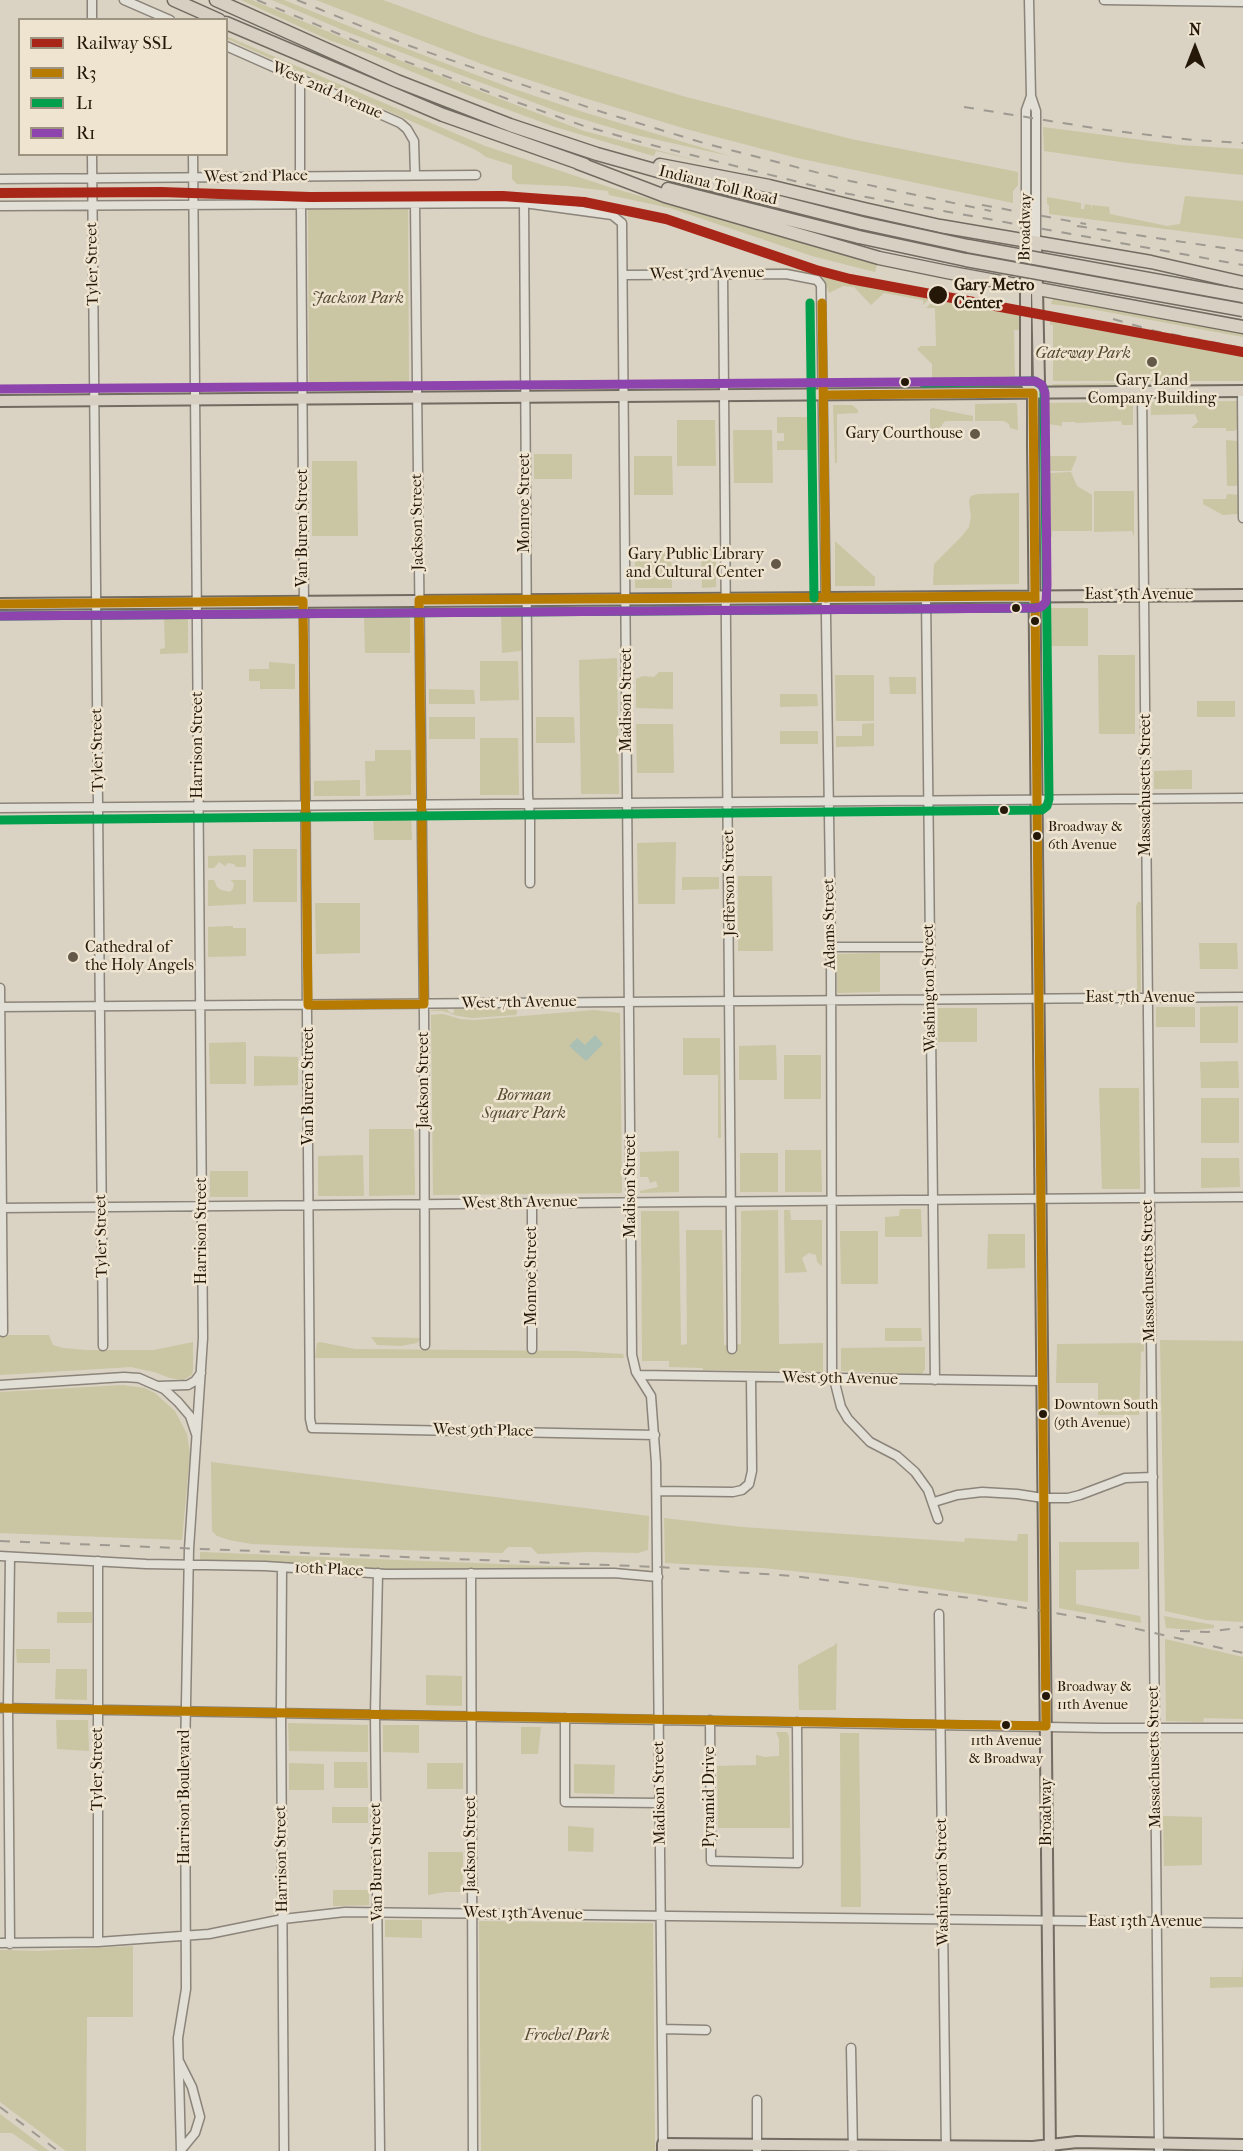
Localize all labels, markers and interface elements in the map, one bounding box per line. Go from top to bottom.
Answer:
legend [18,18,228,156]
north arrow [1165,18,1225,78]
text: N [1189,20,1201,39]
text: Railway SSL [76,33,172,54]
street label: West 2nd Avenue [269,58,385,124]
text: R3 [76,63,96,84]
text: L1 [76,93,93,114]
text: R1 [76,123,95,144]
street label: Indiana Toll Road [657,162,779,210]
street label: West 2nd Place [204,166,308,188]
street label: Broadway [1016,193,1036,261]
street label: Tyler Street [83,222,103,306]
street label: West 3rd Avenue [650,263,764,285]
place label: Gary Metro Center [954,276,1034,314]
marker: Gary Metro Center [927,284,949,306]
park label: Jackson Park [312,289,404,309]
park label: Gateway Park [1035,344,1131,364]
marker: Gary Land Company Building [1145,355,1159,369]
place label: Gary Land Company Building [1088,371,1216,409]
unlabelled marker [899,376,911,388]
place label: Gary Courthouse [845,424,963,444]
marker: Gary Courthouse [968,427,982,441]
street label: Monroe Street [515,453,535,553]
street label: Van Buren Street [293,469,313,587]
street label: Jackson Street [408,473,428,571]
place label: Gary Public Library and Cultural Center [626,545,764,583]
marker: Gary Public Library and Cultural Center [769,557,783,571]
street label: East 5th Avenue [1085,585,1193,605]
unlabelled marker [1010,602,1022,614]
unlabelled marker [1029,615,1041,627]
street label: Madison Street [617,648,637,752]
street label: Harrison Street [188,691,208,799]
street label: Tyler Street [88,708,108,792]
street label: Massachusetts Street [1136,714,1156,856]
unlabelled marker [998,804,1010,816]
place label: Broadway & 6th Avenue [1048,820,1123,852]
street label: Jefferson Street [719,830,741,936]
marker: Broadway & 6th Avenue [1031,830,1043,842]
street label: Adams Street [820,878,840,970]
street label: Washington Street [919,924,941,1052]
place label: Cathedral of the Holy Angels [85,938,194,976]
marker: Cathedral of the Holy Angels [66,950,80,964]
street label: East 7th Avenue [1085,988,1195,1008]
street label: West 7th Avenue [461,992,577,1014]
street label: Van Buren Street [299,1027,319,1145]
street label: Jackson Street [414,1031,434,1129]
park label: Borman Square Park [482,1086,566,1124]
street label: Madison Street [621,1134,641,1238]
street label: Harrison Street [192,1177,212,1285]
street label: West 8th Avenue [462,1192,578,1214]
street label: Tyler Street [92,1194,112,1278]
street label: Massachusetts Street [1138,1199,1160,1343]
street label: Monroe Street [522,1226,542,1326]
street label: West 9th Avenue [782,1368,898,1390]
place label: Downtown South (9th Avenue) [1054,1398,1158,1430]
marker: Downtown South (9th Avenue) [1037,1408,1049,1420]
street label: West 9th Place [433,1421,533,1441]
street label: 10th Place [294,1559,364,1581]
place label: Broadway & 11th Avenue [1057,1680,1132,1712]
street label: Massachusetts Street [1144,1685,1166,1829]
marker: Broadway & 11th Avenue [1040,1690,1052,1702]
marker: 11th Avenue & Broadway [1000,1719,1012,1731]
street label: Tyler Street [88,1727,108,1811]
street label: Harrison Boulevard [175,1729,195,1865]
place label: 11th Avenue & Broadway [969,1734,1043,1766]
street label: Madison Street [649,1741,671,1845]
street label: Pyramid Drive [700,1746,720,1848]
street label: Broadway [1037,1778,1057,1846]
street label: Jackson Street [461,1795,481,1893]
street label: Van Buren Street [366,1803,388,1921]
street label: Harrison Street [271,1805,293,1913]
street label: Washington Street [932,1818,954,1946]
street label: West 13th Avenue [463,1903,583,1925]
street label: East 13th Avenue [1088,1912,1202,1932]
park label: Froebel Park [524,2026,610,2046]

